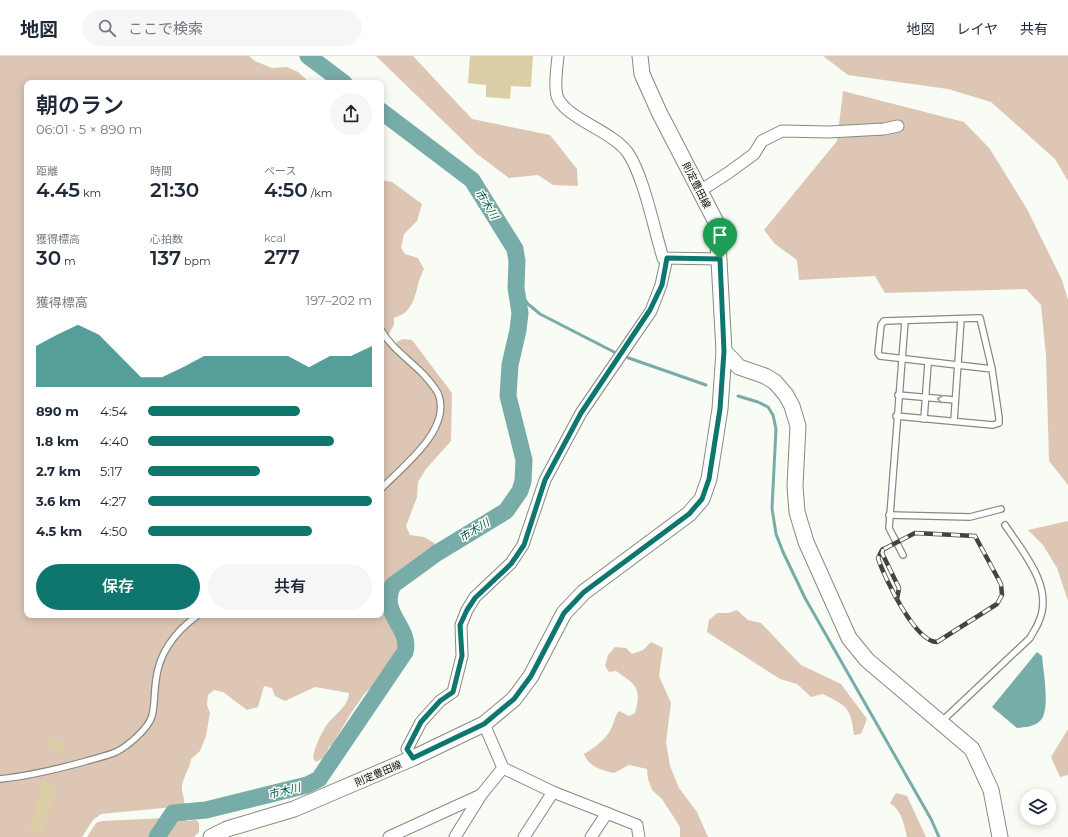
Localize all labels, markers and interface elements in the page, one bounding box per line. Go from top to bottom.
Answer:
search box [82,10,362,46]
icon: search [96,17,118,39]
text: 地図 [20,18,58,41]
text: ここで検索 [128,19,203,38]
text: 地図 [906,20,934,38]
text: レイヤ [956,20,998,38]
text: 共有 [1020,20,1048,38]
text: 朝のラン [36,92,124,119]
button: share [330,93,372,135]
text: 06:01 · 5 × 890 m [36,121,142,137]
street label: 則定豊田線 [679,160,714,210]
text: 距離 [36,164,58,178]
text: 時間 [150,164,172,178]
text: ペース [264,164,296,178]
text: 4.45 [36,178,80,202]
text: 21:30 [150,178,199,202]
text: 4:50 [264,178,308,202]
text: km [80,186,101,200]
text: /km [308,186,333,200]
water label: 市木川 [472,186,502,223]
pin [703,218,737,259]
icon: arrive [709,224,731,246]
text: kcal [264,231,286,245]
text: 獲得標高 [36,232,80,246]
text: 心拍数 [150,232,183,246]
text: 277 [264,245,300,269]
text: 30 [36,246,61,270]
text: 137 [150,246,181,270]
text: m [61,254,76,268]
text: bpm [181,254,211,268]
text: 197–202 m [306,292,372,308]
text: 獲得標高 [36,294,88,310]
one-way arrow [937,395,943,404]
text: 890 m [36,403,79,419]
text: 4:54 [100,403,127,419]
text: 1.8 km [36,433,79,449]
text: 4:40 [100,433,129,449]
text: 2.7 km [36,463,81,479]
text: 5:17 [100,463,122,479]
text: 3.6 km [36,493,81,509]
text: 4:27 [100,493,126,509]
water label: 市木川 [456,515,493,544]
text: 4.5 km [36,523,82,539]
text: 4:50 [100,523,127,539]
button: 保存 [36,564,200,610]
button: 共有 [208,564,372,610]
street label: 則定豊田線 [353,758,404,789]
water label: 市木川 [266,780,303,802]
map controls [1020,789,1056,825]
button: layers [1020,789,1056,825]

